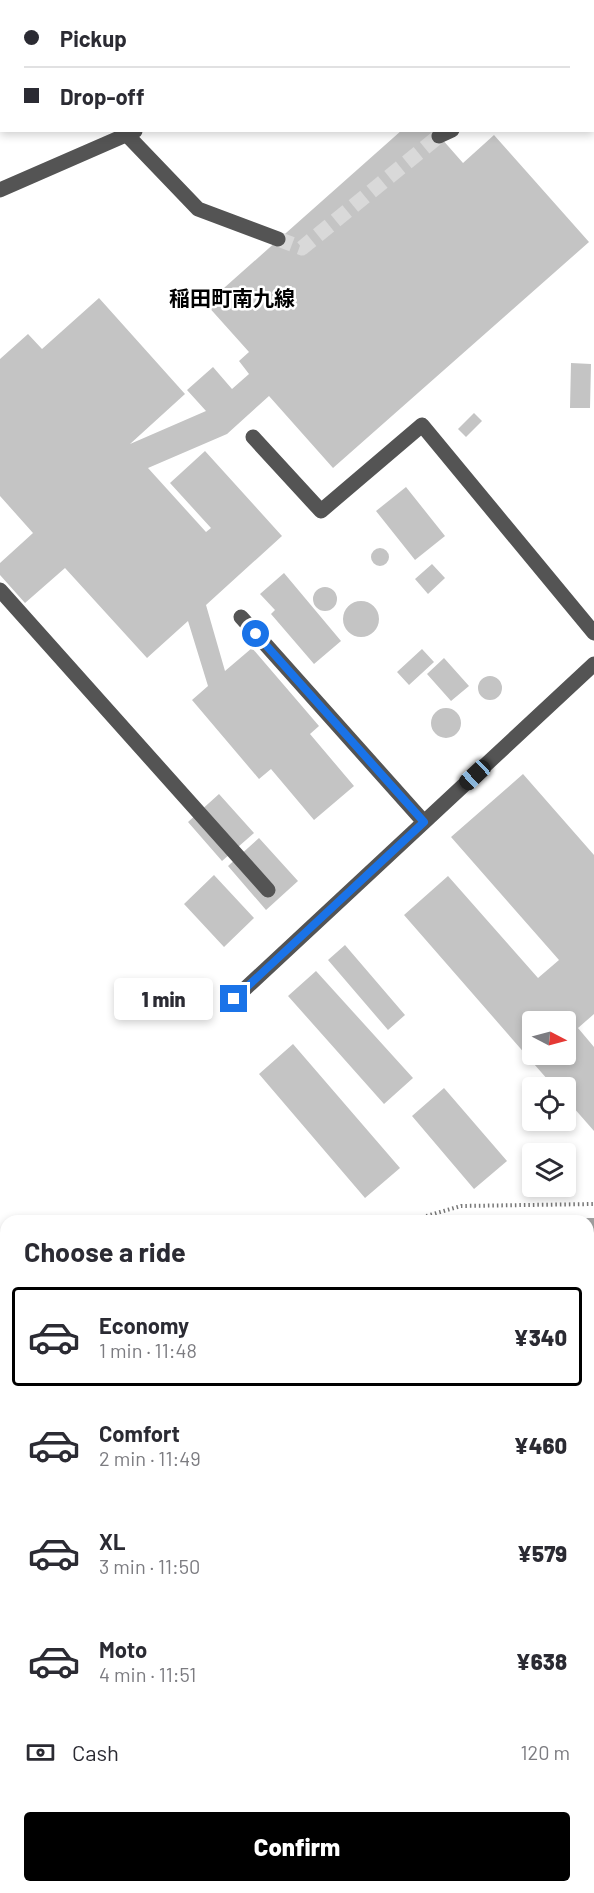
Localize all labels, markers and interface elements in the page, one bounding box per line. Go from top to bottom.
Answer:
text: Pickup [60,25,127,51]
text: Drop-off [60,83,144,109]
district label: 稲田町南九線 [169,285,295,310]
route start [242,620,269,647]
car [456,756,494,794]
callout: 1 min [114,978,213,1020]
route end [220,985,247,1012]
text: 1 min [142,987,185,1011]
north arrow [522,1011,576,1065]
map controls [522,1011,576,1197]
button: locate [522,1077,576,1131]
button: layers [522,1143,576,1197]
text: Choose a ride [24,1235,186,1267]
icon: car [27,1310,81,1364]
text: Economy [99,1312,189,1338]
text: ¥340 [514,1324,567,1350]
text: 1 min · 11:48 [99,1338,197,1362]
icon: car [27,1418,81,1472]
text: Comfort [99,1420,180,1446]
text: ¥460 [514,1432,567,1458]
text: 2 min · 11:49 [99,1446,201,1470]
icon: car [27,1526,81,1580]
text: XL [99,1528,125,1554]
text: ¥579 [517,1540,567,1566]
text: 3 min · 11:50 [99,1554,200,1578]
icon: car [27,1634,81,1688]
text: Moto [99,1636,147,1662]
text: ¥638 [516,1648,567,1674]
text: 4 min · 11:51 [99,1662,196,1686]
icon: cash [24,1736,57,1769]
text: Cash [72,1739,119,1765]
text: 120 m [520,1740,570,1764]
button: Confirm [24,1812,570,1881]

